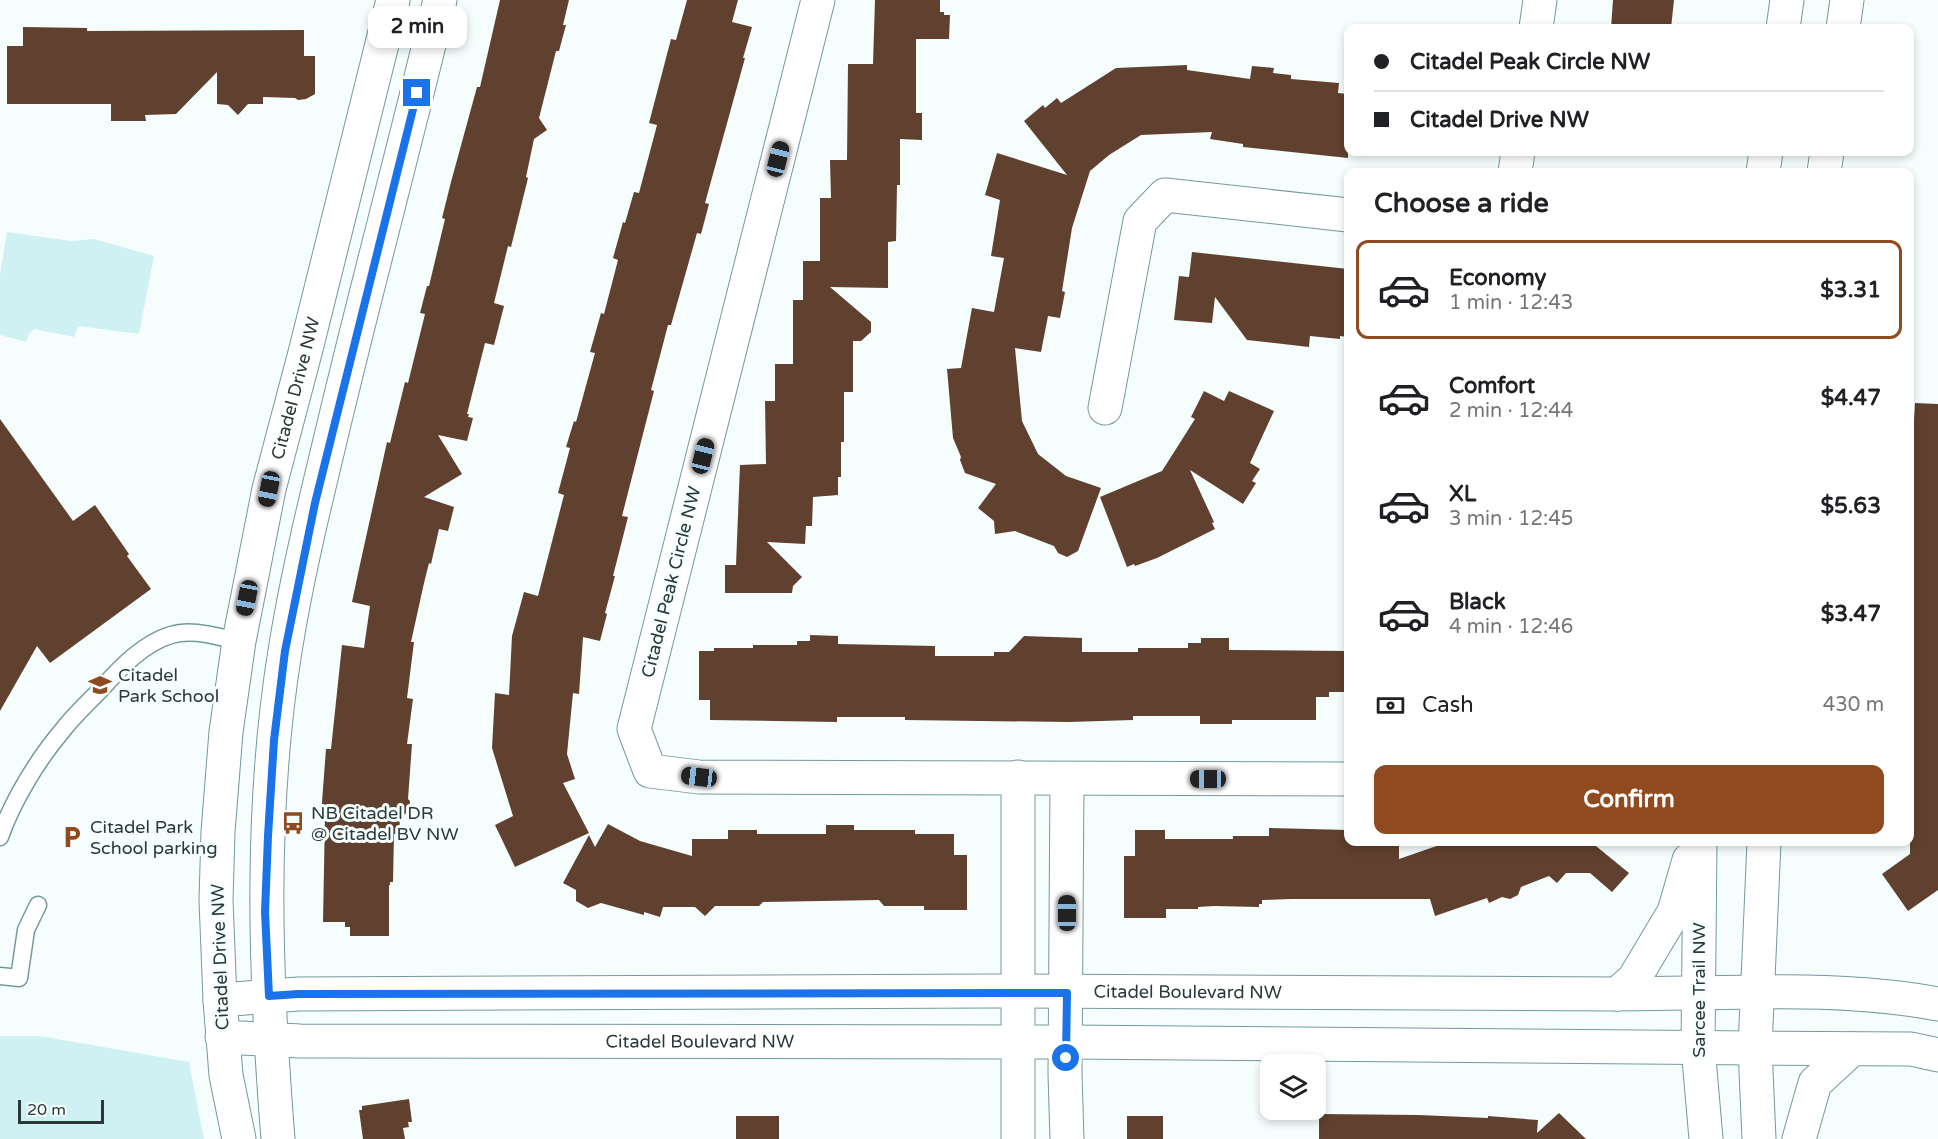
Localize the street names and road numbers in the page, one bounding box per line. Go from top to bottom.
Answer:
street label: Citadel Drive NW [266,315,325,462]
street label: Citadel Peak Circle NW [637,484,705,680]
street label: Citadel Drive NW [206,883,234,1031]
street label: Sarcee Trail NW [1688,922,1710,1058]
street label: Citadel Boulevard NW [1093,980,1282,1003]
street label: Citadel Boulevard NW [606,1030,794,1053]

